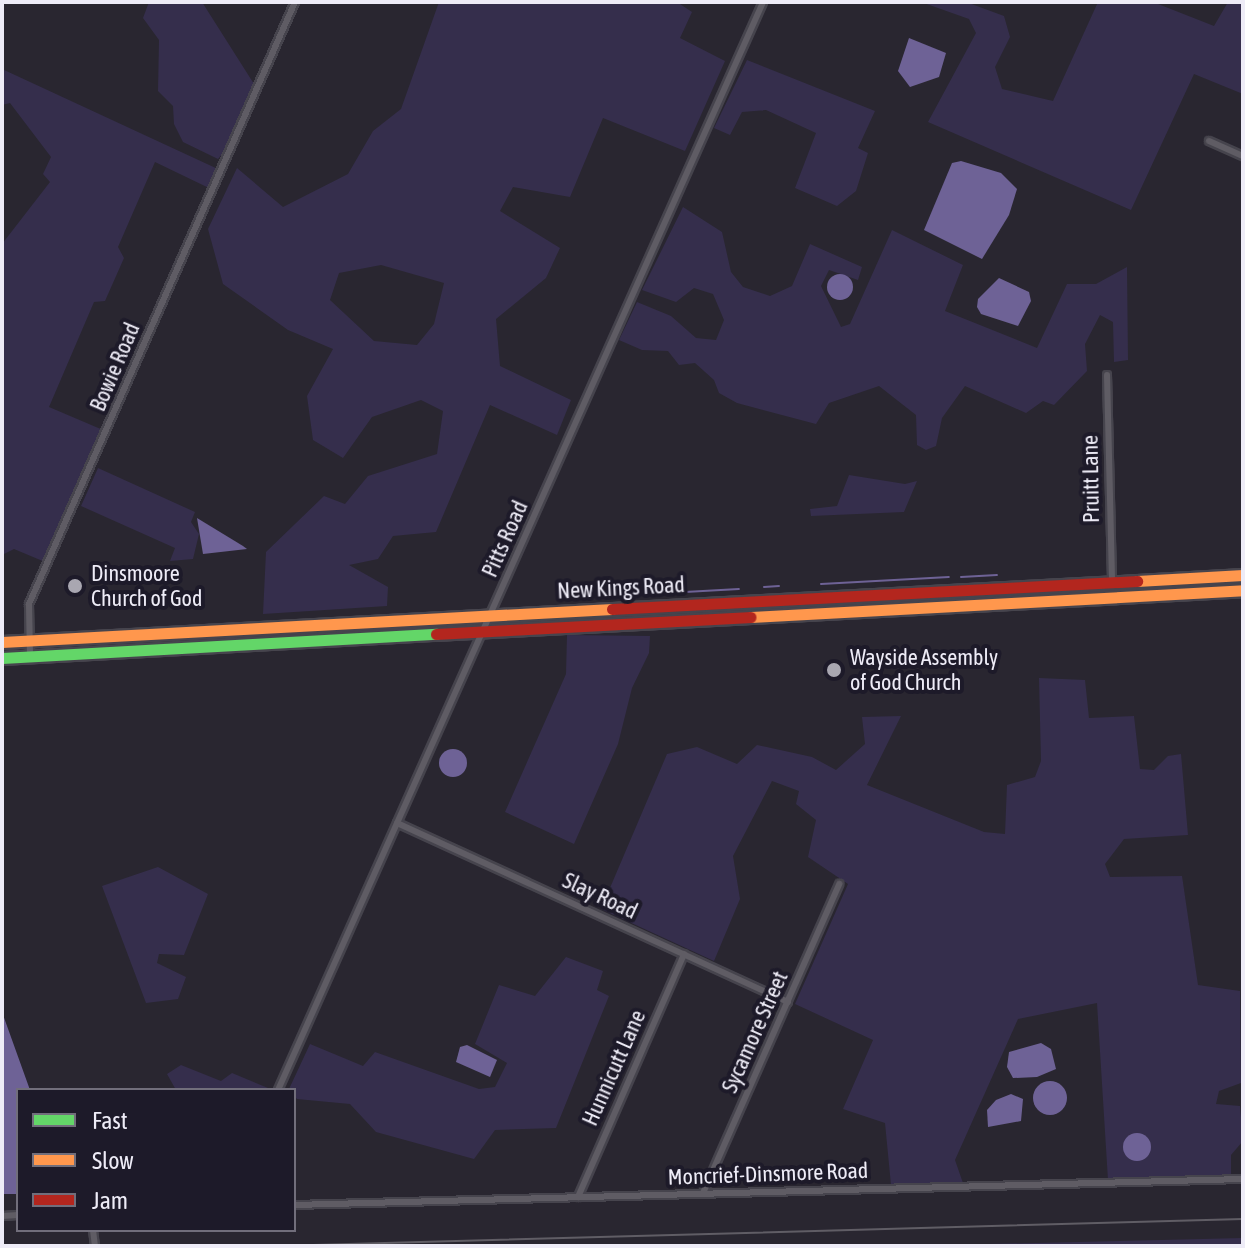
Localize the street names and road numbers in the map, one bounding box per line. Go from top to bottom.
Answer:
street label: Bowie Road [85,319,145,415]
street label: Pruitt Lane [1077,435,1105,523]
street label: Pitts Road [476,497,534,581]
street label: New Kings Road [557,571,685,605]
street label: Slay Road [558,867,642,925]
street label: Sycamore Street [716,967,794,1097]
street label: Hunnicutt Lane [577,1006,651,1130]
street label: Moncrief-Dinsmore Road [667,1157,869,1191]

